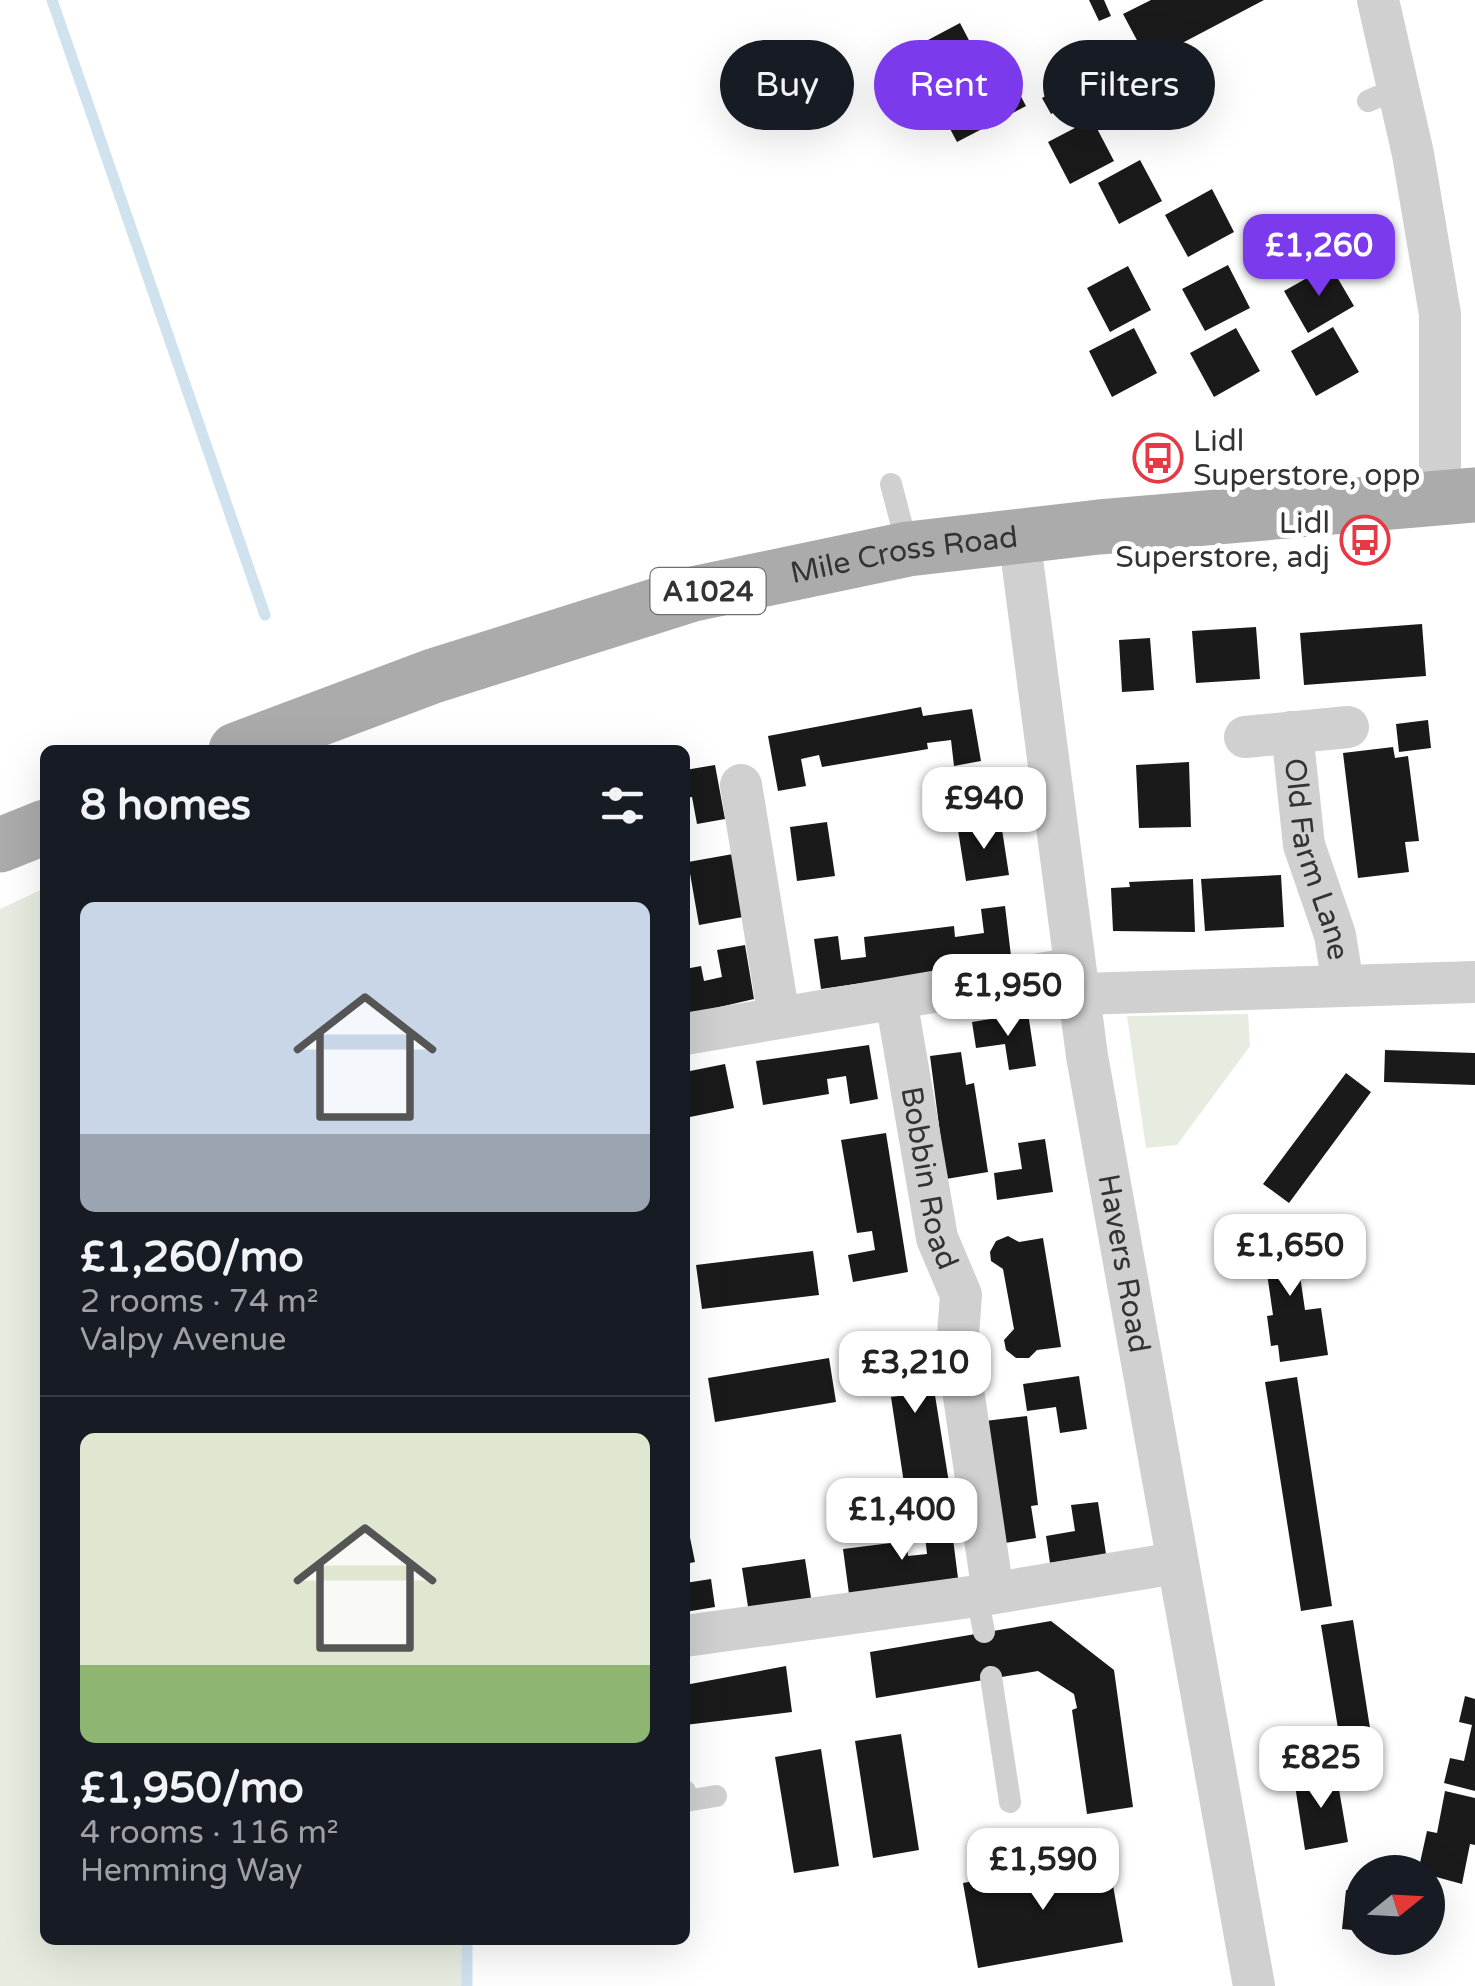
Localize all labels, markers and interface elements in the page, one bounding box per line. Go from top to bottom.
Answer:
chip: Buy [720,40,854,130]
chip: Rent [874,40,1023,130]
chip: Filters [1043,40,1215,130]
pin: £1,260 [1238,214,1400,299]
text: £1,260 [1265,227,1373,265]
place label: Lidl Superstore, opp [1193,423,1420,494]
bus stop icon: Lidl Superstore, opp [1132,432,1184,484]
place label: Lidl Superstore, adj [1115,505,1330,576]
bus stop icon: Lidl Superstore, adj [1339,514,1391,566]
street label: Mile Cross Road [787,518,1020,592]
road number: A1024 [650,568,766,614]
street label: Old Farm Lane [1276,756,1357,963]
pin: £940 [925,767,1043,852]
icon: filters [595,778,650,833]
text: 8 homes [80,780,251,831]
text: £940 [944,780,1024,818]
pin: £1,950 [927,954,1089,1039]
icon: home [275,967,455,1147]
text: £1,950 [954,967,1062,1005]
street label: Bobbin Road [892,1084,966,1275]
street label: Havers Road [1090,1171,1158,1356]
pin: £1,650 [1209,1214,1371,1299]
text: £1,650 [1236,1227,1344,1265]
text: £1,260/mo [80,1232,304,1283]
text: 2 rooms · 74 m² [80,1283,319,1321]
text: Valpy Avenue [80,1321,286,1359]
pin: £3,210 [834,1331,996,1416]
text: £3,210 [861,1344,969,1382]
pin: £1,400 [821,1478,983,1563]
text: £1,400 [848,1491,956,1529]
icon: home [275,1498,455,1678]
pin: £825 [1262,1726,1380,1811]
text: £825 [1281,1739,1361,1777]
text: £1,950/mo [80,1763,304,1814]
text: 4 rooms · 116 m² [80,1814,339,1852]
pin: £1,590 [962,1828,1124,1913]
text: £1,590 [989,1841,1097,1879]
text: Hemming Way [80,1852,303,1890]
north arrow [1345,1855,1445,1955]
map controls [1345,1855,1445,1955]

